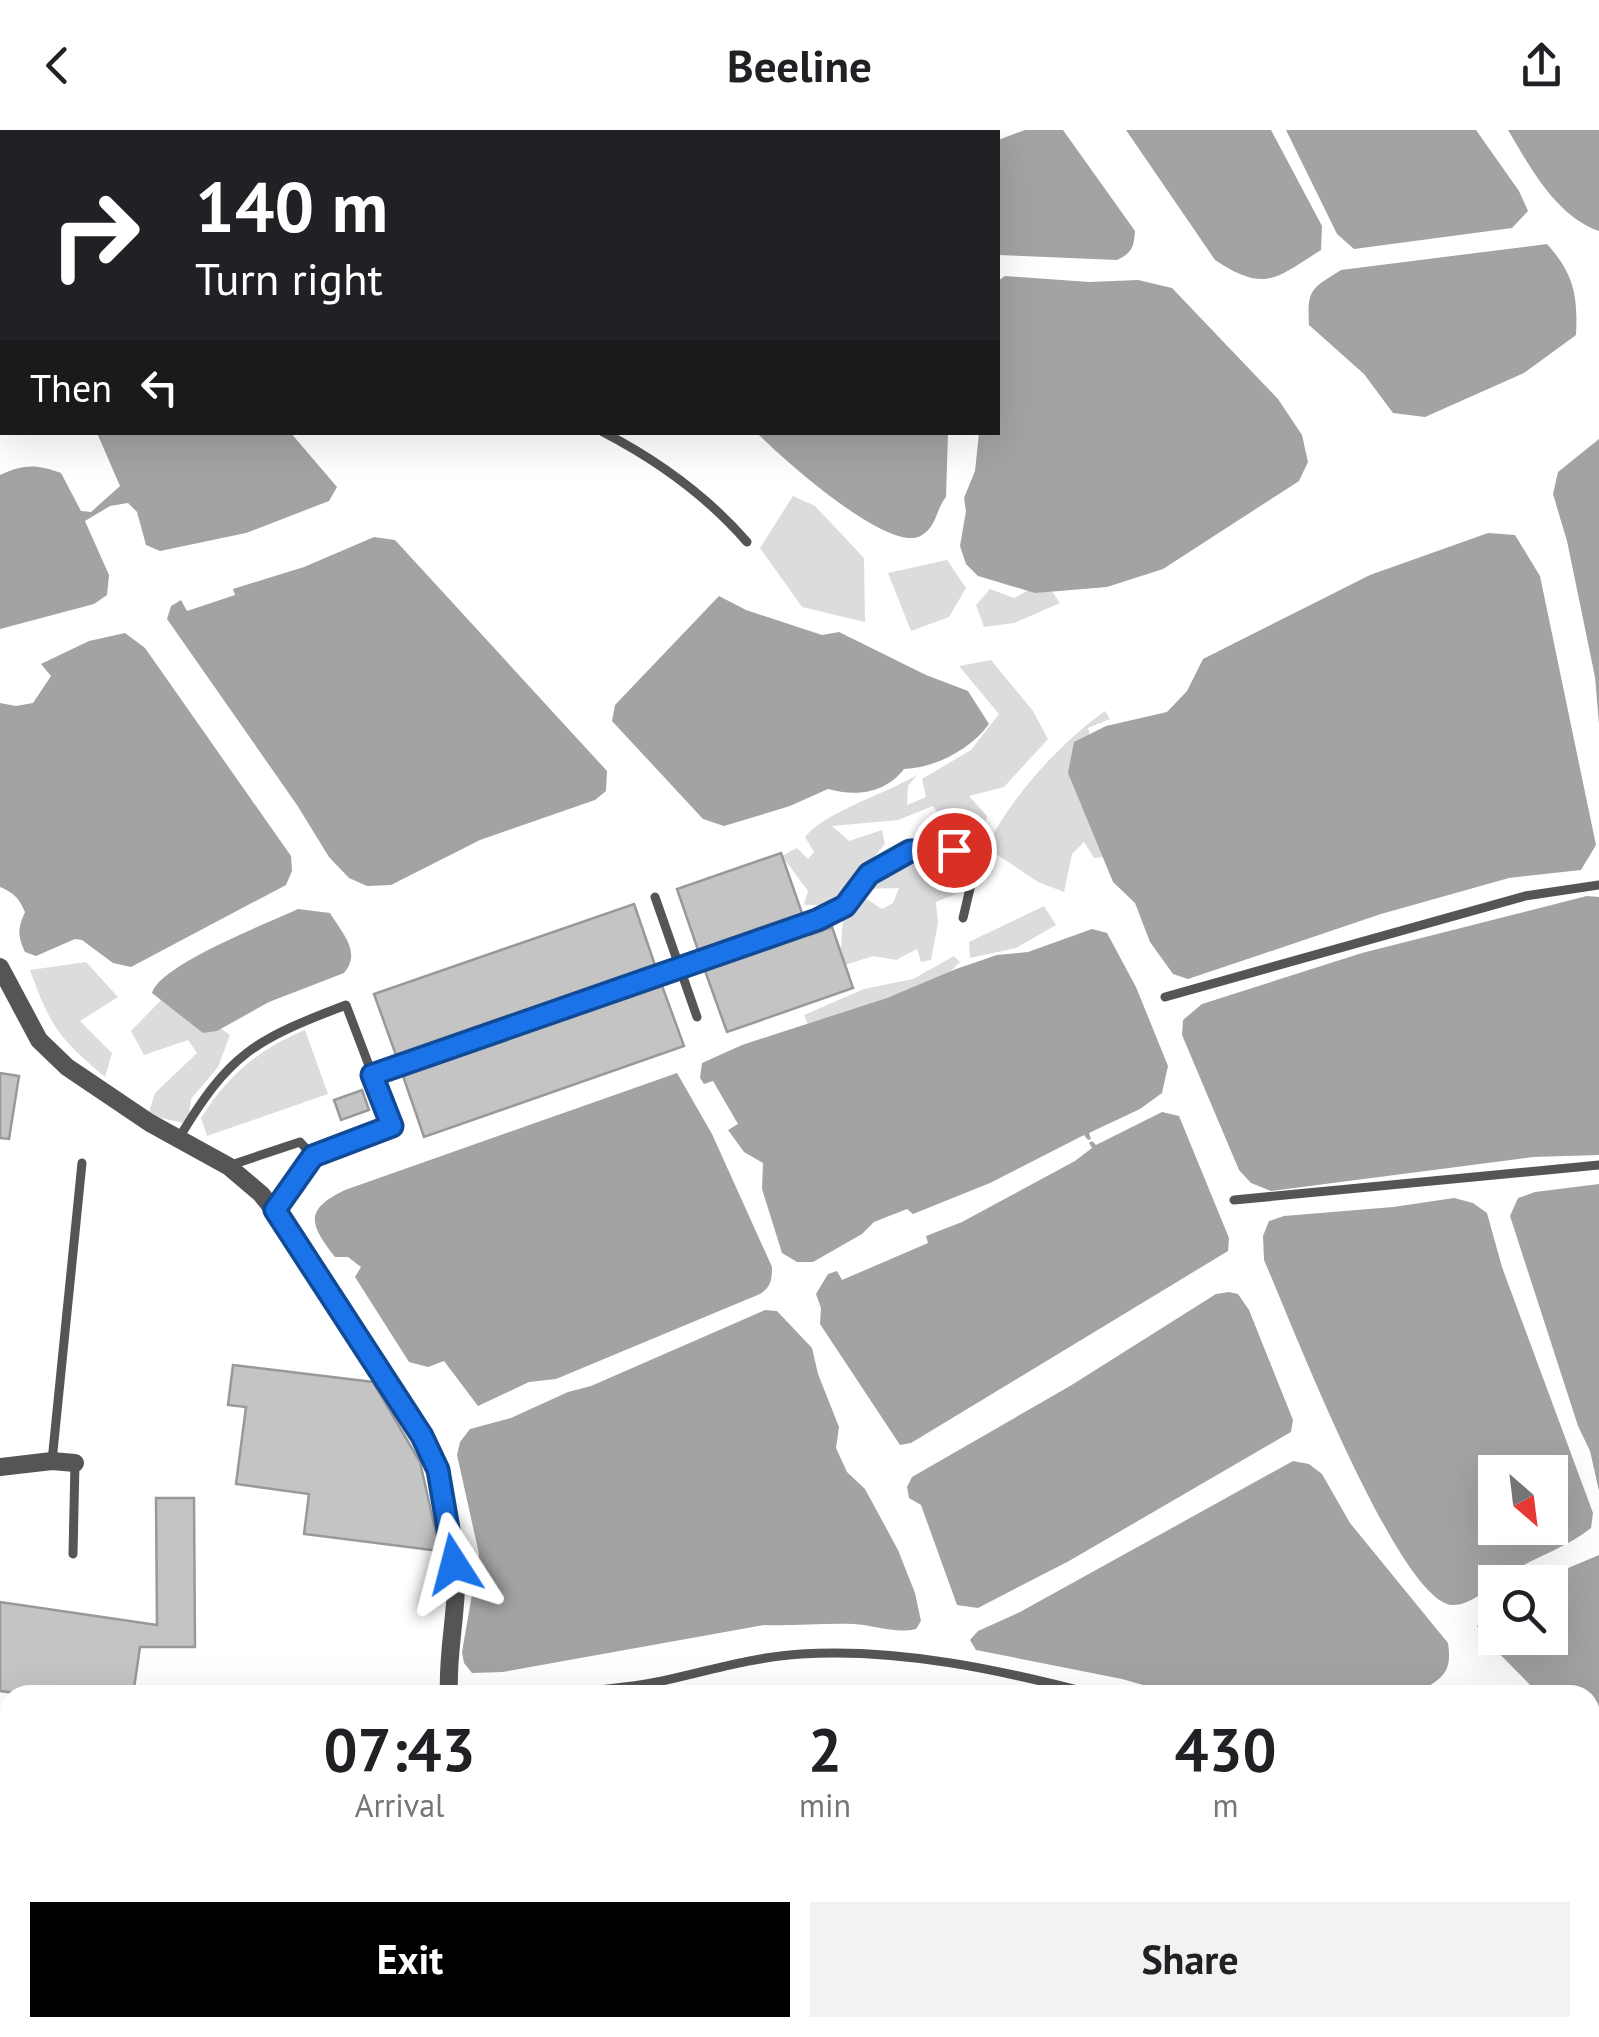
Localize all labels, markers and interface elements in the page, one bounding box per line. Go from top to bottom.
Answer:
text: Beeline [727,36,872,94]
icon: back [30,38,85,93]
icon: share [1514,38,1569,93]
text: 140 m [195,161,388,251]
icon: right [30,170,160,300]
text: Turn right [195,249,383,307]
icon: left [132,360,187,415]
text: Then [30,363,112,412]
pin [912,808,997,893]
icon: arrive [927,823,982,878]
north arrow [1478,1455,1568,1545]
map controls [1478,1455,1568,1655]
position arrow [402,1512,506,1616]
button: search [1478,1565,1568,1655]
text: 07:43 [323,1710,476,1788]
text: 2 [808,1710,842,1788]
text: 430 [1175,1710,1277,1788]
text: Arrival [355,1784,444,1826]
text: min [799,1784,851,1826]
text: m [1213,1784,1239,1826]
button: Exit [30,1902,790,2017]
button: Share [810,1902,1570,2017]

